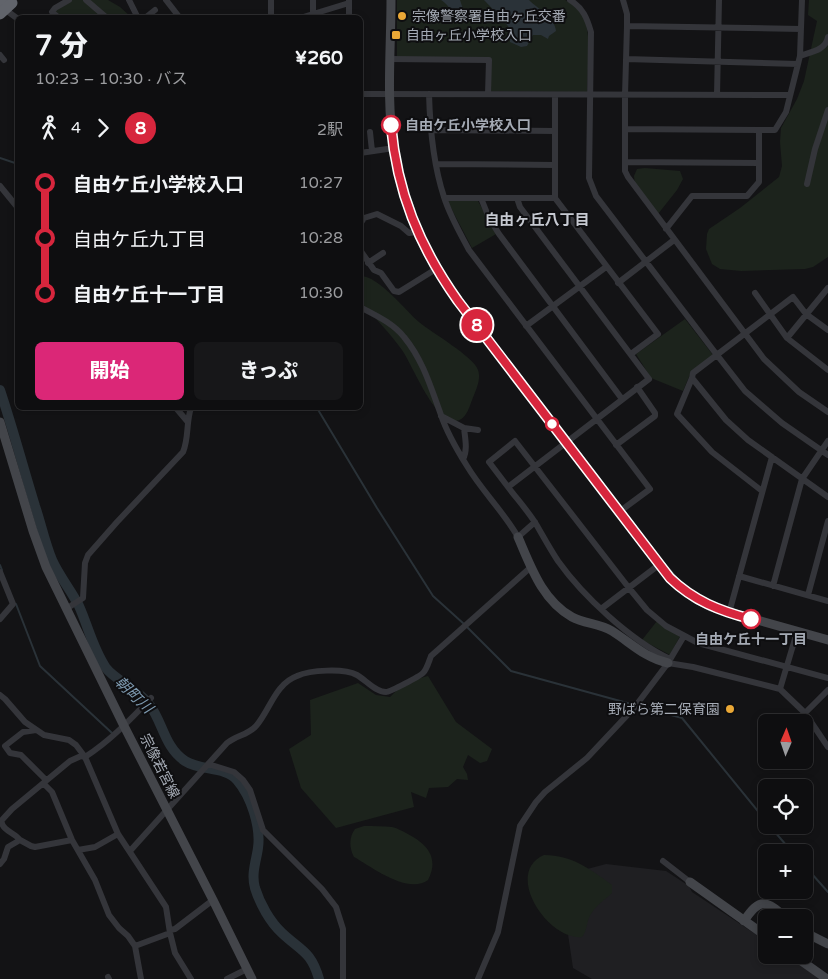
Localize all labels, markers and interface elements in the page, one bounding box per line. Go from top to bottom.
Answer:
place label: 宗像警察署自由ヶ丘交番 [412,8,566,25]
marker: 宗像警察署自由ヶ丘交番 [396,10,408,22]
place label: 自由ヶ丘小学校入口 [406,27,532,44]
text: 7 分 [35,29,88,63]
marker: 自由ヶ丘小学校入口 [390,29,402,41]
text: ¥260 [295,47,343,69]
text: 10:23 – 10:30 · バス [35,69,187,89]
icon: walk [35,114,63,142]
icon: forward [89,114,117,142]
marker: 自由ケ丘小学校入口 [381,115,401,135]
text: 8 [135,117,146,139]
place label: 自由ケ丘小学校入口 [405,117,531,134]
text: 4 [71,118,81,138]
text: 2駅 [317,120,343,140]
text: 10:27 [299,173,343,193]
text: 自由ケ丘小学校入口 [73,174,244,196]
district label: 自由ヶ丘八丁目 [484,211,590,229]
text: 10:28 [299,228,343,248]
text: 自由ケ丘九丁目 [73,229,206,251]
text: 10:30 [299,283,343,303]
text: 自由ケ丘十一丁目 [73,284,225,306]
line badge: 8 [461,309,493,341]
text: 8 [471,314,483,336]
button: 開始 [35,342,184,400]
button: きっぷ [194,342,343,400]
unlabelled marker [545,417,559,431]
marker: 自由ケ丘十一丁目 [741,609,761,629]
place label: 自由ケ丘十一丁目 [695,631,807,648]
water label: 朝町川 [112,673,158,718]
place label: 野ばら第二保育園 [608,701,720,718]
marker: 野ばら第二保育園 [724,703,736,715]
north arrow [758,714,812,769]
map controls [758,714,813,964]
street label: 宗像若宮線 [136,731,183,801]
button: locate [758,779,813,834]
button: + [758,844,813,899]
button: − [758,909,813,964]

